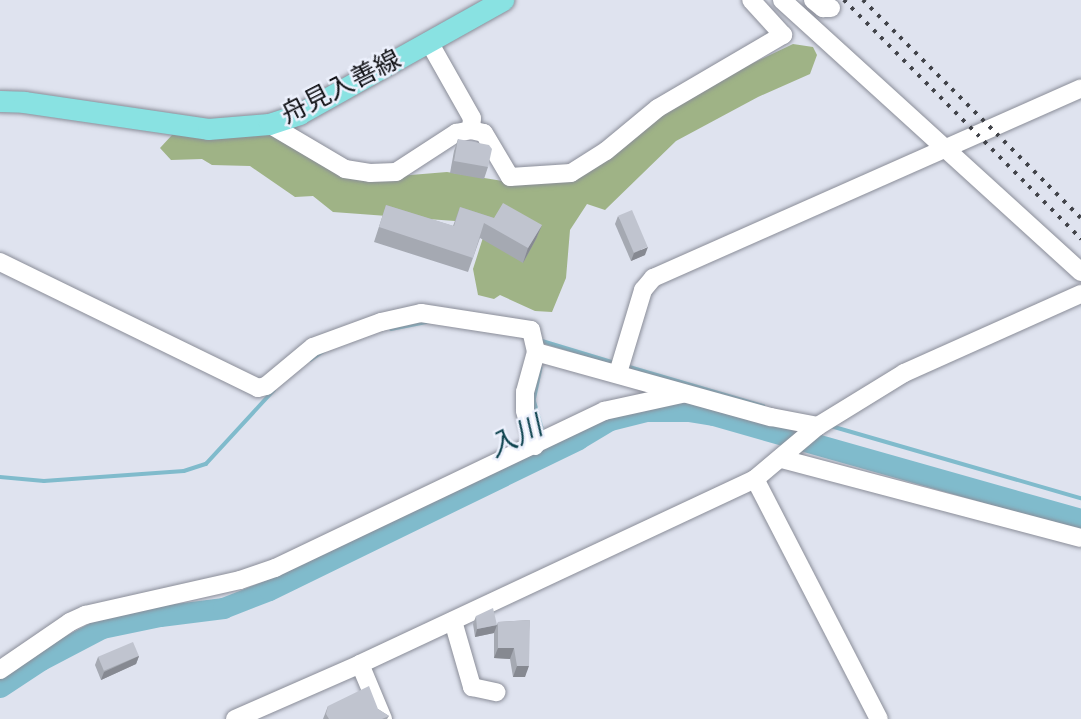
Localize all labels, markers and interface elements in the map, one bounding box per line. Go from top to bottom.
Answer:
street label: 舟見入善線 [276,44,406,130]
water label: 入川 [482,408,548,464]

